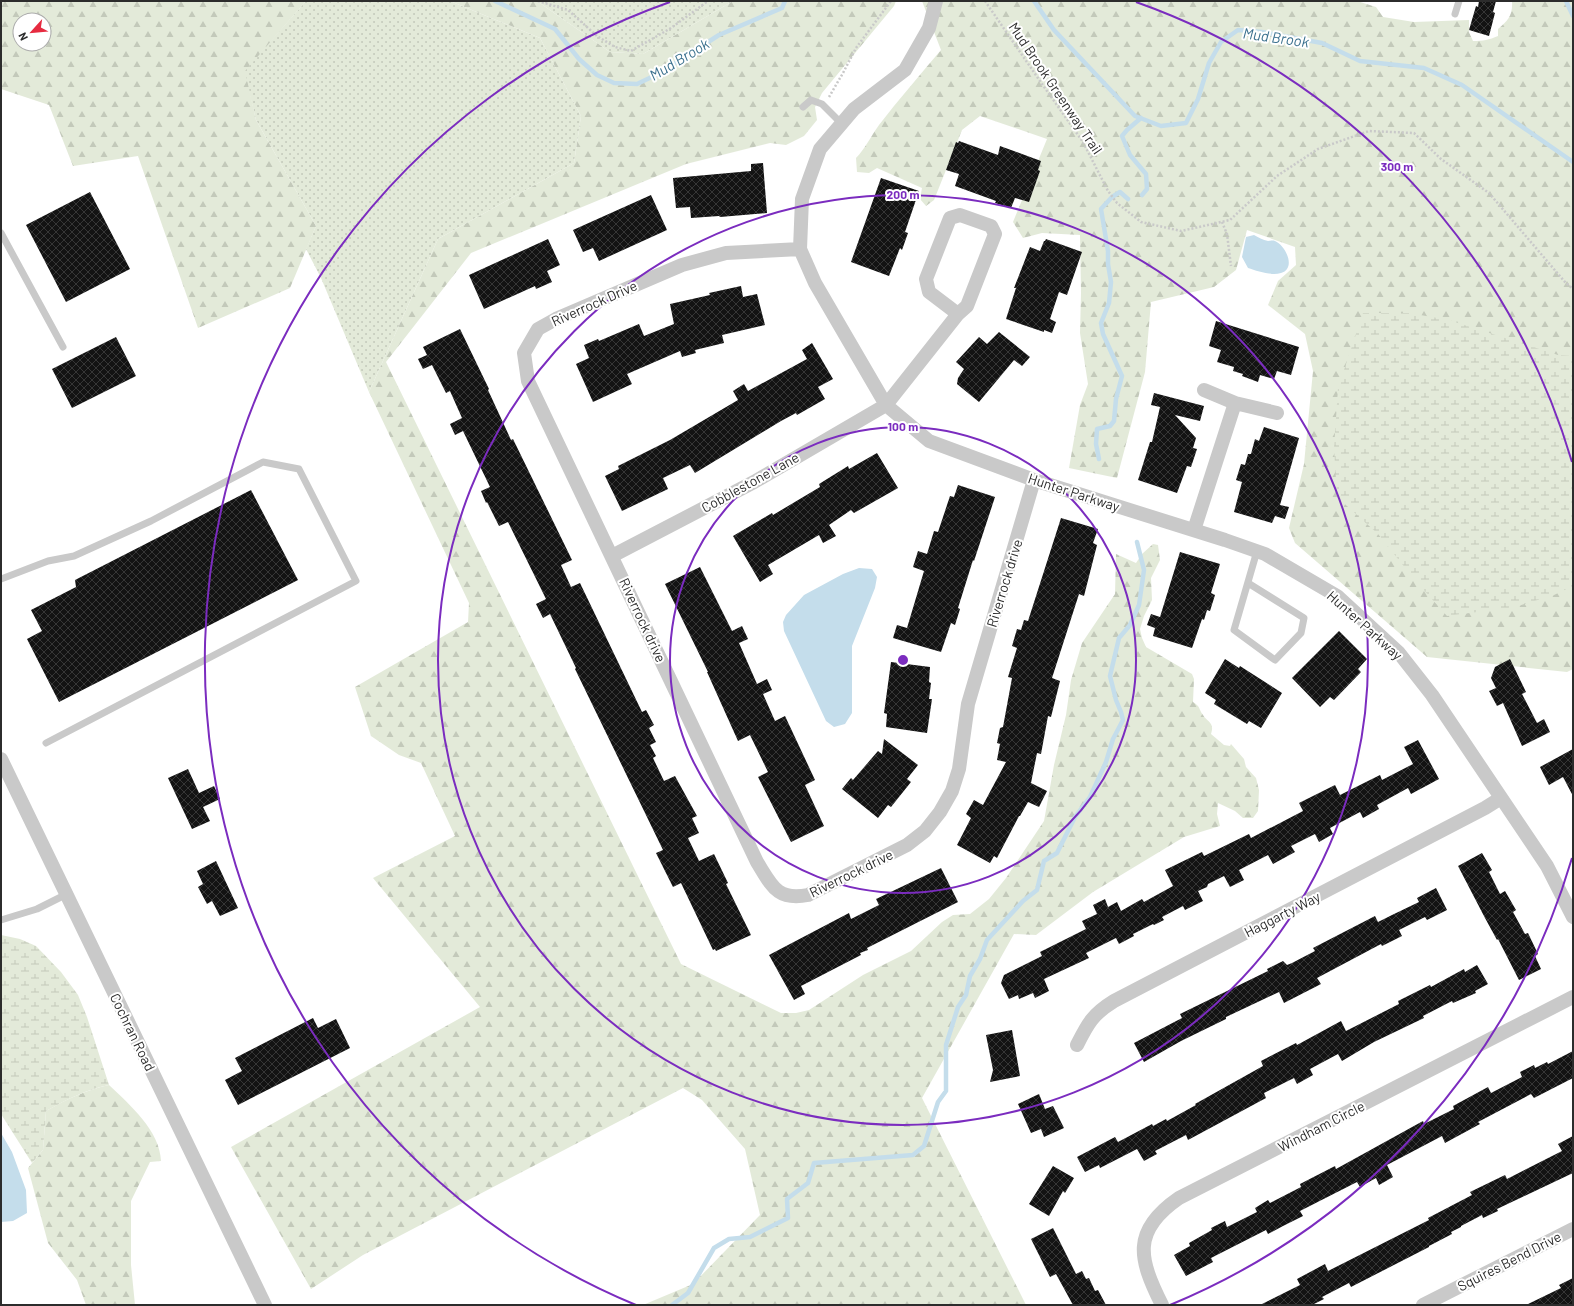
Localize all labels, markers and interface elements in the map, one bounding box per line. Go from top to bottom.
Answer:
north arrow [12,12,52,52]
street label: Mud Brook Greenway Trail [1006,19,1106,157]
water label: Mud Brook [1242,23,1311,51]
text: N [15,31,30,43]
water label: Mud Brook [646,34,713,84]
text: 300 m [1381,159,1413,173]
text: 200 m [887,187,919,201]
street label: Riverrock Drive [548,277,640,329]
text: 100 m [888,419,918,433]
street label: Cobblestone Lane [698,448,802,516]
street label: Hunter Parkway [1026,469,1123,515]
street label: Riverrock drive [983,537,1025,629]
street label: Riverrock drive [616,575,670,665]
street label: Hunter Parkway [1324,587,1407,664]
centre of rings [896,653,910,667]
street label: Riverrock drive [806,845,896,901]
street label: Haggarty Way [1241,887,1323,940]
street label: Cochran Road [107,990,159,1074]
street label: Windham Circle [1275,1097,1367,1155]
street label: Squires Bend Drive [1454,1228,1564,1294]

